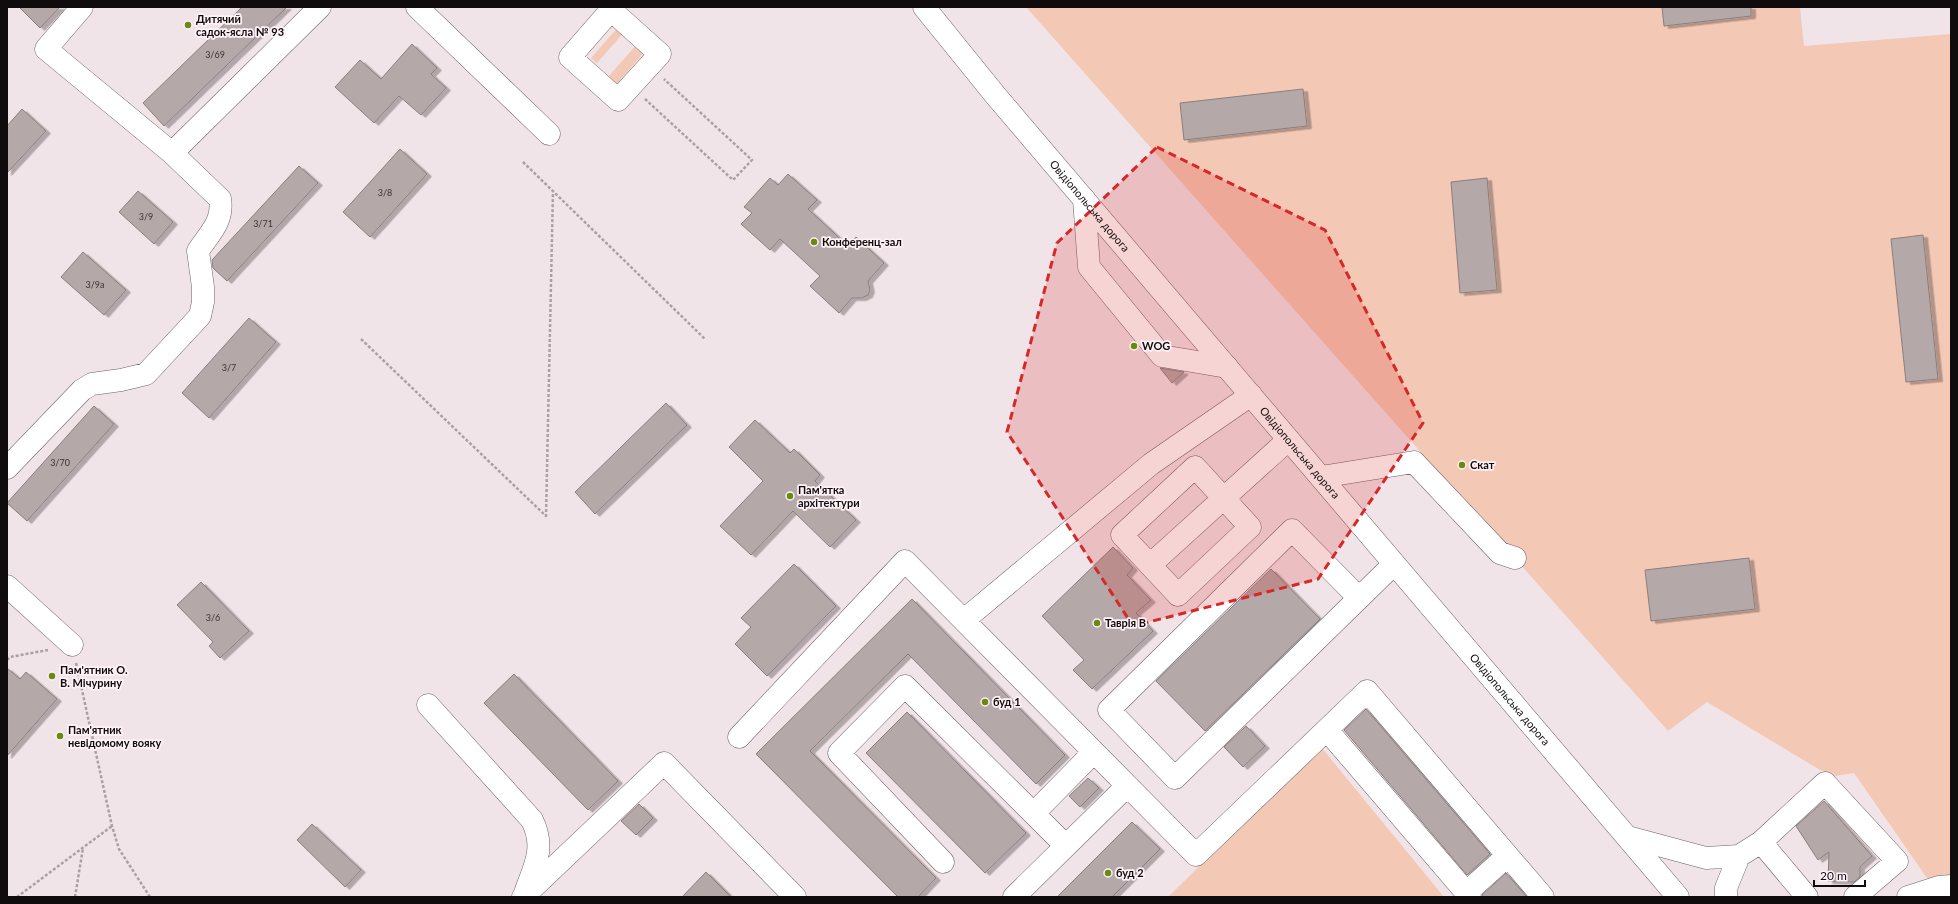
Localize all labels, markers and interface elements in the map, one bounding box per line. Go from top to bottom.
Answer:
place label: Дитячий садок-ясла № 93 [196,12,284,38]
marker: Дитячий садок-ясла № 93 [183,20,193,30]
house number: 3/69 [205,49,225,60]
street label: Овідіопольська дорога [1047,157,1133,254]
house number: 3/8 [378,187,392,198]
house number: 3/9 [139,211,153,222]
house number: 3/71 [253,218,273,229]
place label: Конференц-зал [822,235,902,248]
marker: Конференц-зал [809,237,819,247]
house number: 3/9а [86,279,104,290]
place label: WOG [1142,339,1170,352]
marker: WOG [1129,341,1139,351]
house number: 3/7 [222,362,236,373]
street label: Овідіопольська дорога [1257,404,1343,501]
house number: 3/70 [50,457,70,468]
place label: Скат [1470,458,1495,471]
marker: Скат [1457,460,1467,470]
place label: Пам'ятка архітектури [798,483,860,509]
marker: Пам'ятка архітектури [785,491,795,501]
house number: 3/6 [206,612,220,623]
place label: Таврія В [1105,616,1146,629]
marker: Таврія В [1092,618,1102,628]
street label: Овідіопольська дорога [1467,651,1553,748]
place label: Пам'ятник О. В. Мічурину [60,663,128,689]
marker: Пам'ятник О. В. Мічурину [47,671,57,681]
place label: буд 1 [993,695,1021,708]
marker: буд 1 [980,697,990,707]
place label: Пам'ятник невідомому вояку [68,723,162,749]
marker: Пам'ятник невідомому вояку [55,731,65,741]
scale bar [1814,862,1865,888]
place label: буд 2 [1116,866,1144,879]
marker: буд 2 [1103,868,1113,878]
text: 20 m [1820,868,1847,883]

